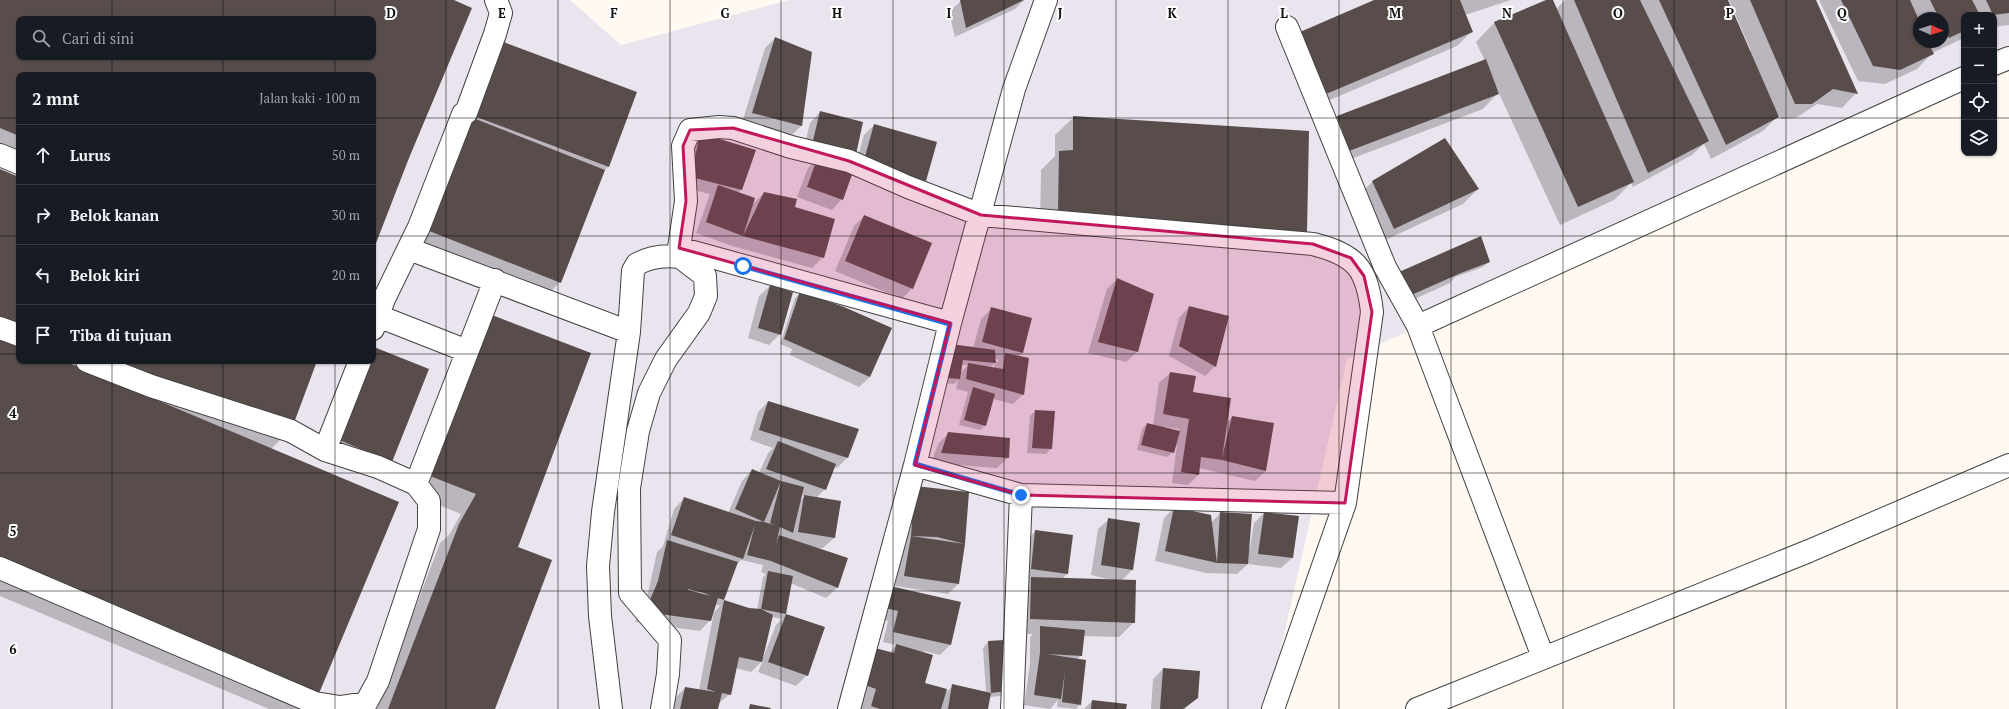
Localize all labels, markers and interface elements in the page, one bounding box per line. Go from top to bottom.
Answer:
text: D [386,4,396,22]
text: E [498,4,506,22]
text: F [610,4,618,22]
text: G [720,4,730,22]
text: H [832,4,842,22]
text: I [947,4,952,22]
text: J [1058,4,1063,22]
text: K [1167,4,1177,22]
text: L [1280,4,1288,22]
text: M [1389,4,1401,22]
text: N [1502,4,1512,22]
text: O [1613,4,1623,22]
text: P [1726,4,1734,22]
text: Q [1837,4,1848,22]
north arrow [1913,12,1949,48]
map controls [1961,12,1997,156]
button: + [1961,12,1997,48]
search box [16,16,376,60]
icon: search [30,27,52,49]
text: Cari di sini [62,28,134,48]
button: − [1961,48,1997,84]
button: locate [1961,84,1997,120]
text: 2 mnt [32,87,80,110]
text: Jalan kaki · 100 m [259,89,360,107]
button: layers [1961,120,1997,156]
icon: ahead [32,144,54,166]
text: Lurus [70,145,111,165]
text: 50 m [332,146,360,164]
icon: right [32,204,54,226]
text: Belok kanan [70,205,159,225]
text: 30 m [332,206,360,224]
route start [734,257,752,275]
icon: left [32,264,54,286]
text: Belok kiri [70,265,140,285]
text: 20 m [332,266,360,284]
icon: arrive [32,324,54,346]
text: Tiba di tujuan [70,325,172,345]
text: 4 [9,404,17,422]
route end [1012,486,1030,504]
text: 5 [9,522,17,540]
text: 6 [9,640,17,658]

